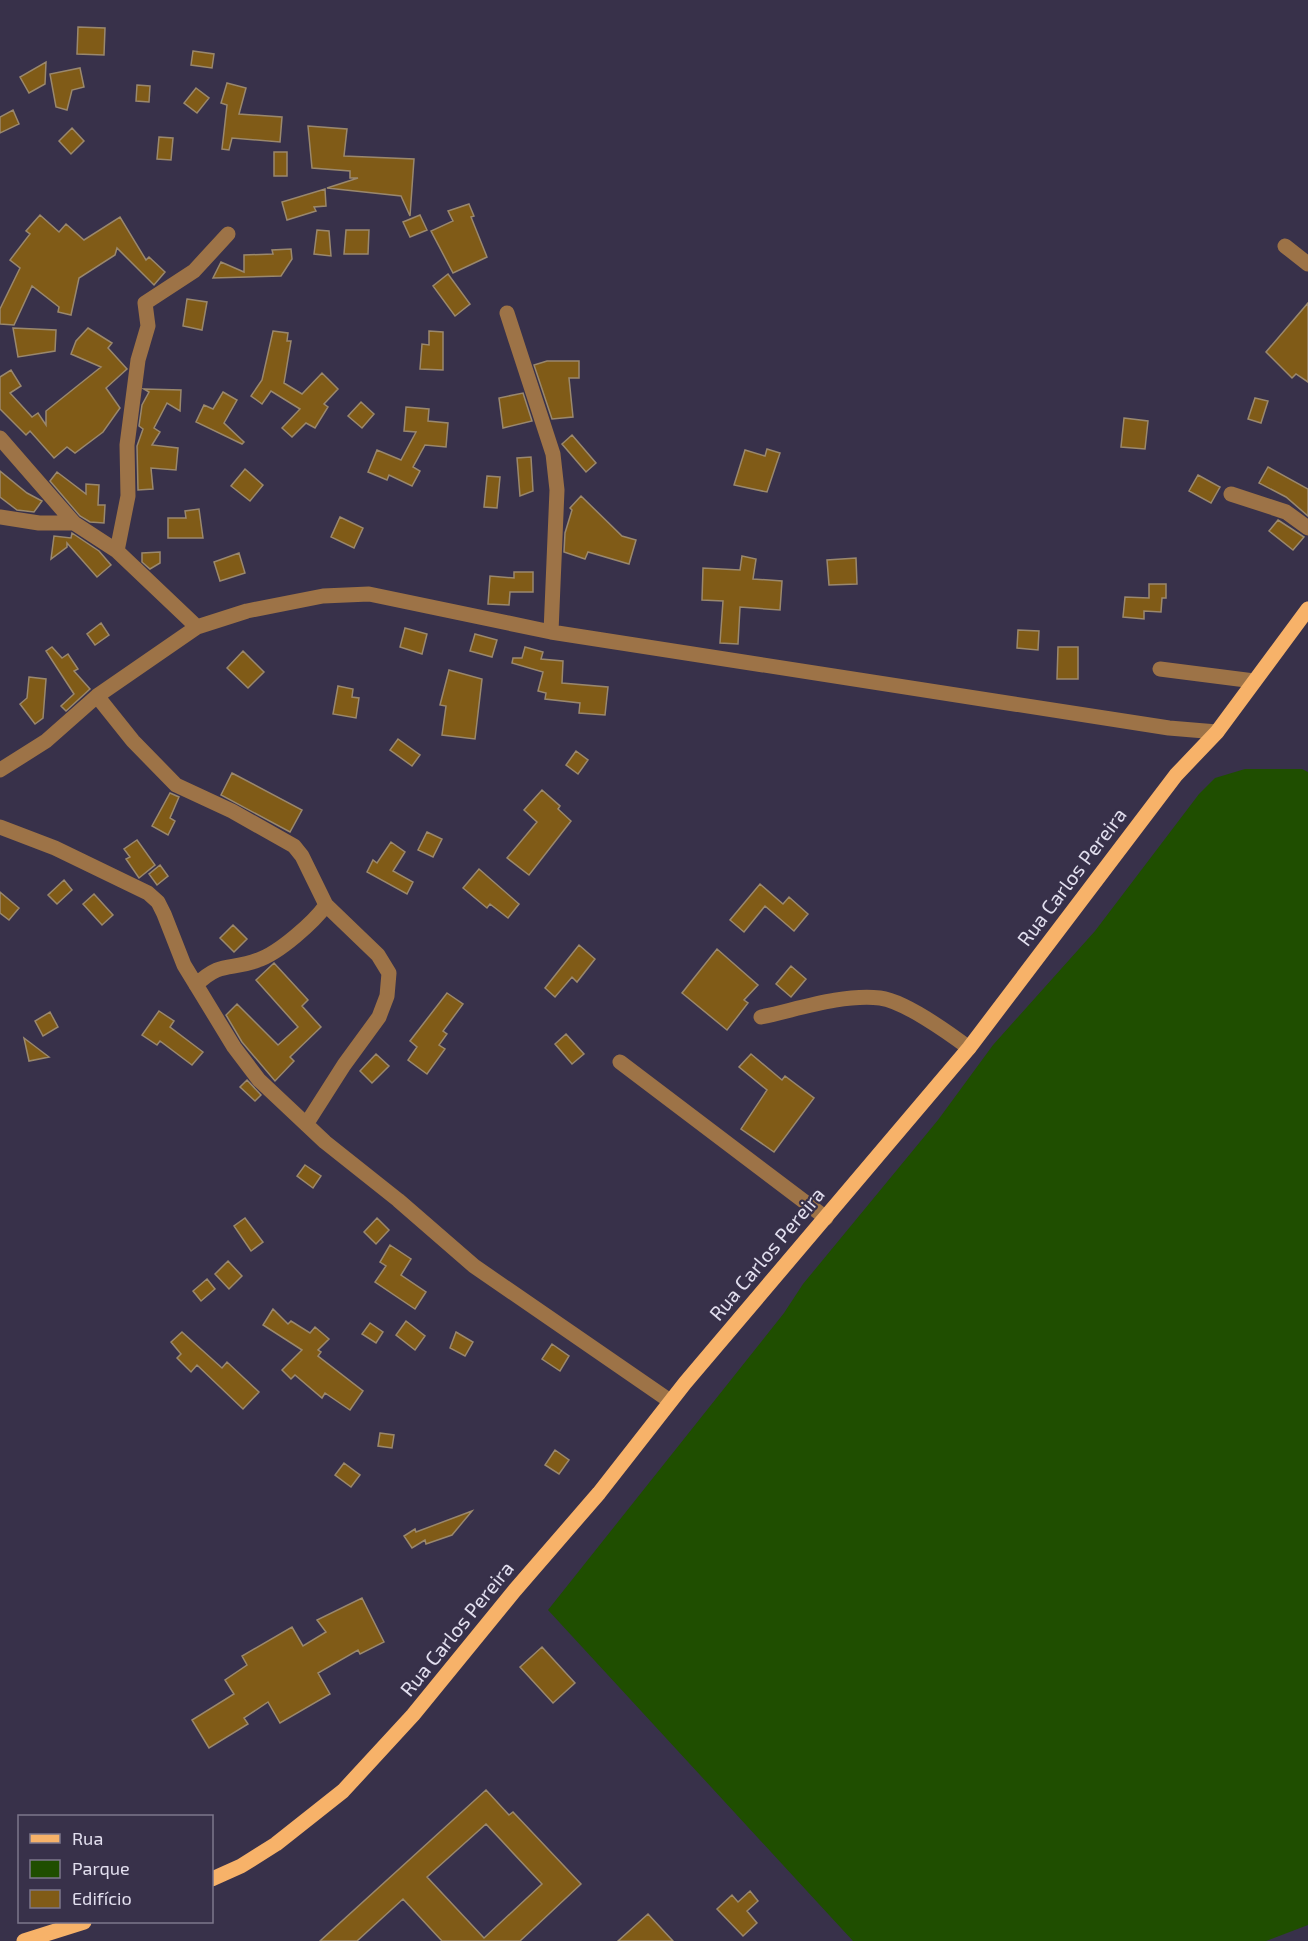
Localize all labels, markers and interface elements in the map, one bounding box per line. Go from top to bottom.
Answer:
street label: Rua Carlos Pereira [1012,803,1131,950]
street label: Rua Carlos Pereira [704,1182,829,1325]
street label: Rua Carlos Pereira [395,1556,518,1701]
legend [18,1815,213,1923]
text: Rua [72,1827,103,1849]
text: Parque [72,1857,130,1879]
text: Edifício [72,1887,132,1909]

